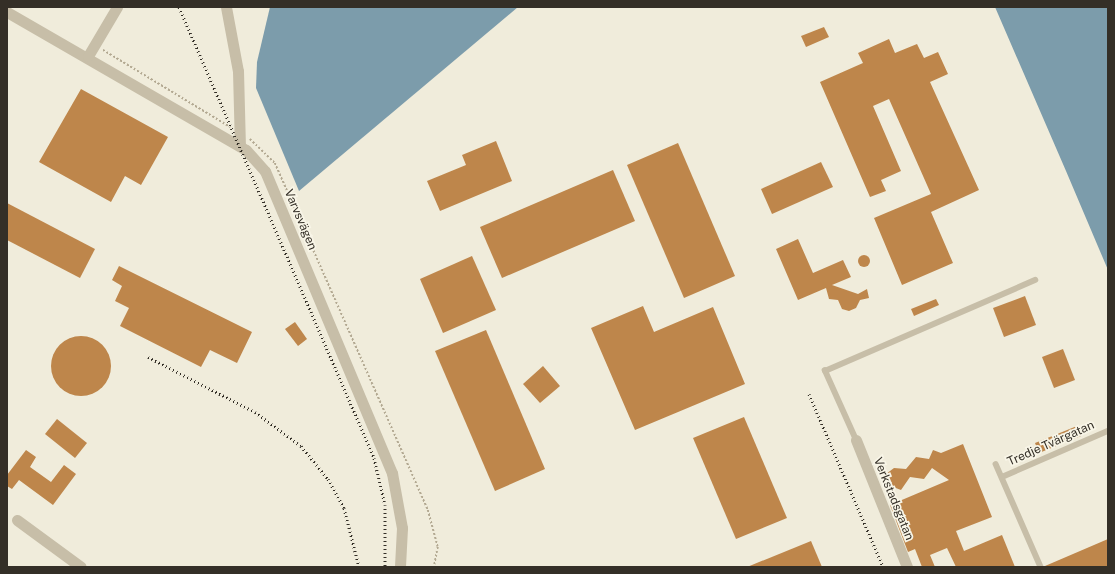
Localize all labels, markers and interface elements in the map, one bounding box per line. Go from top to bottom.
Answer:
street label: Varvsvägen [281,187,319,253]
street label: Tredje Tvärgatan [1005,418,1097,470]
street label: Verkstadsgatan [870,456,916,542]

